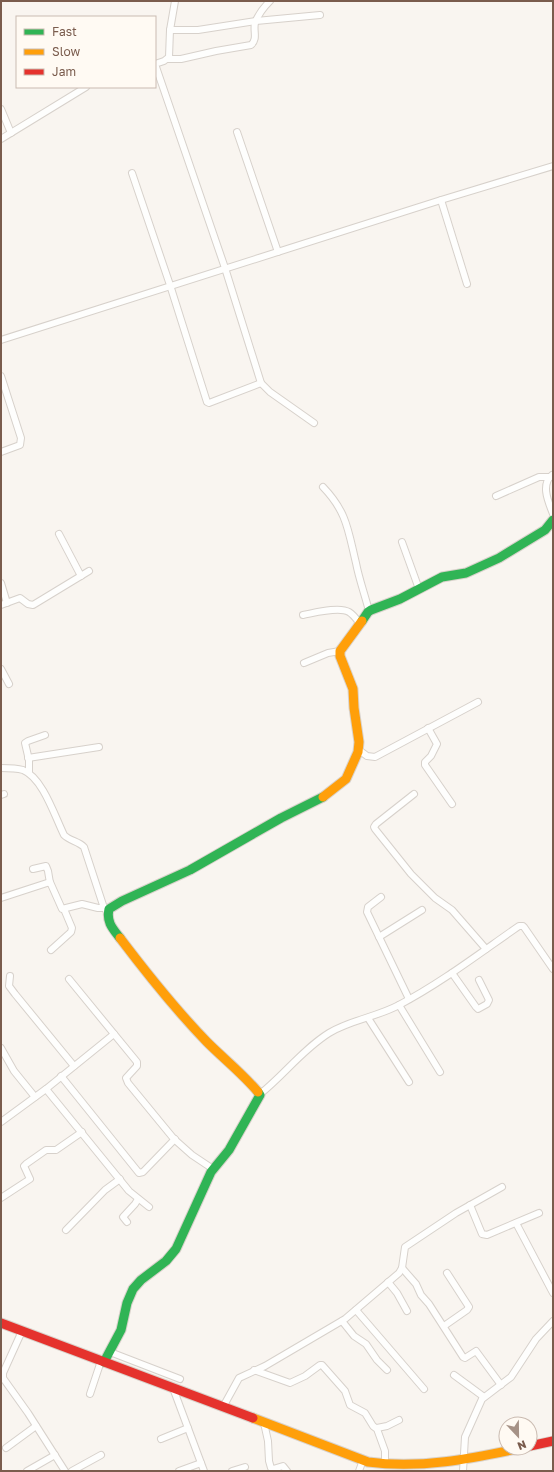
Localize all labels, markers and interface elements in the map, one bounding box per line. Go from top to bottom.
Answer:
legend [16,16,156,88]
text: Fast [52,24,77,39]
text: Slow [52,44,80,59]
text: Jam [52,64,76,79]
north arrow [498,1416,538,1456]
text: N [516,1438,528,1453]

